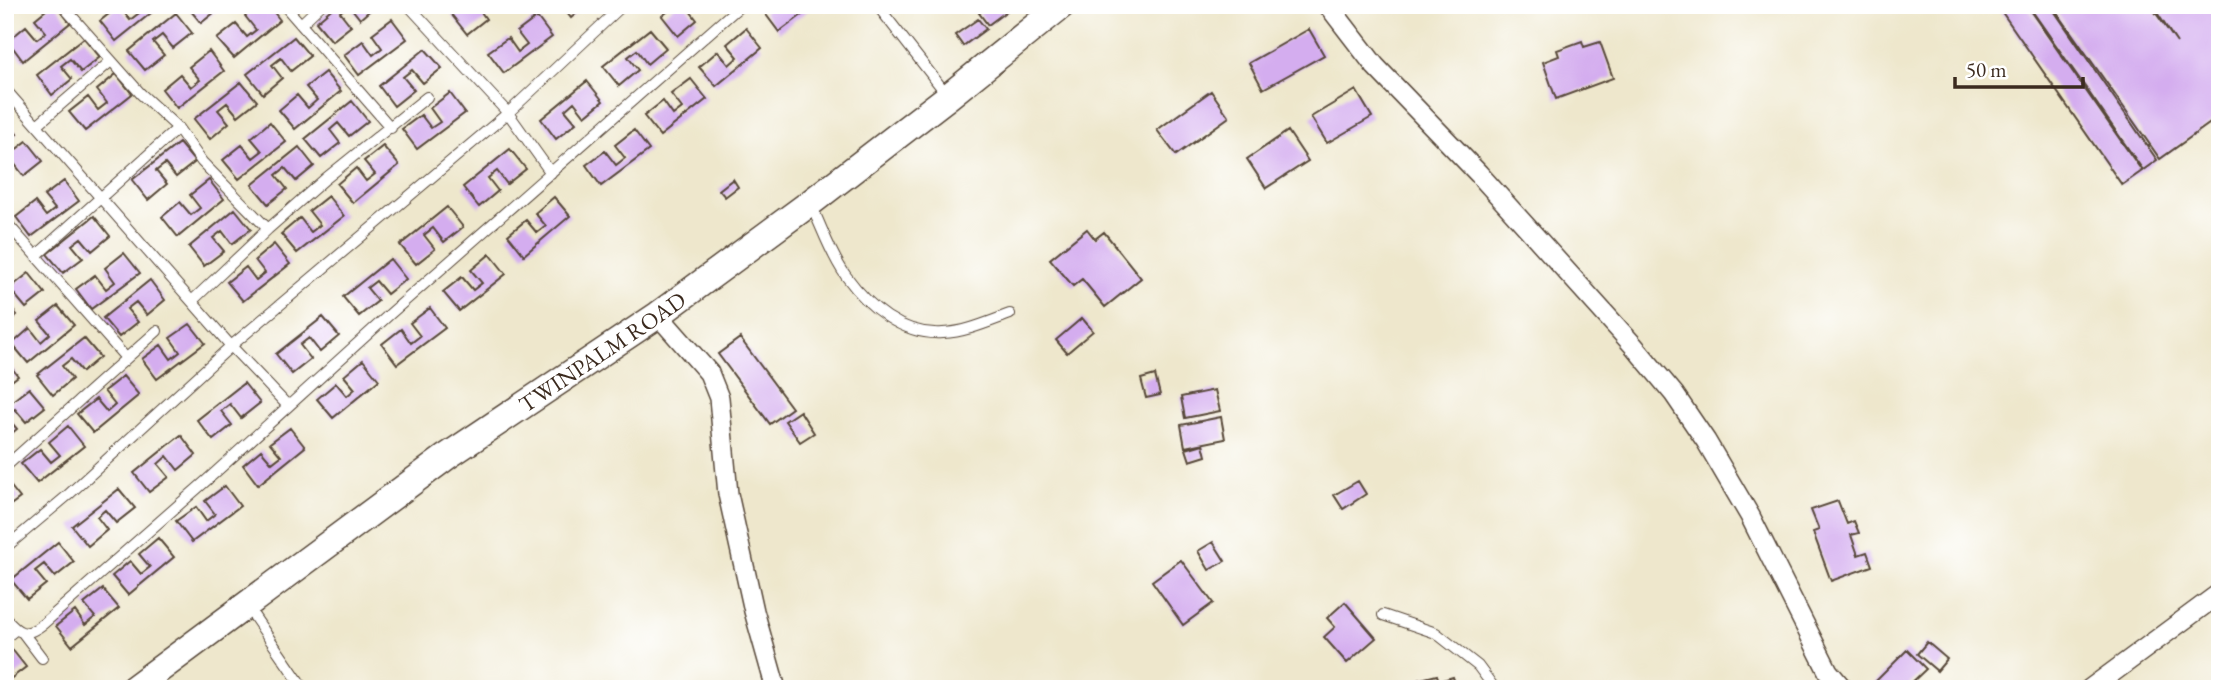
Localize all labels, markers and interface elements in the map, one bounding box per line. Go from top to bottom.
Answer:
scale bar [1955,46,2083,90]
text: 50 m [1966,56,2007,83]
street label: TWINPALM ROAD [513,285,692,419]

